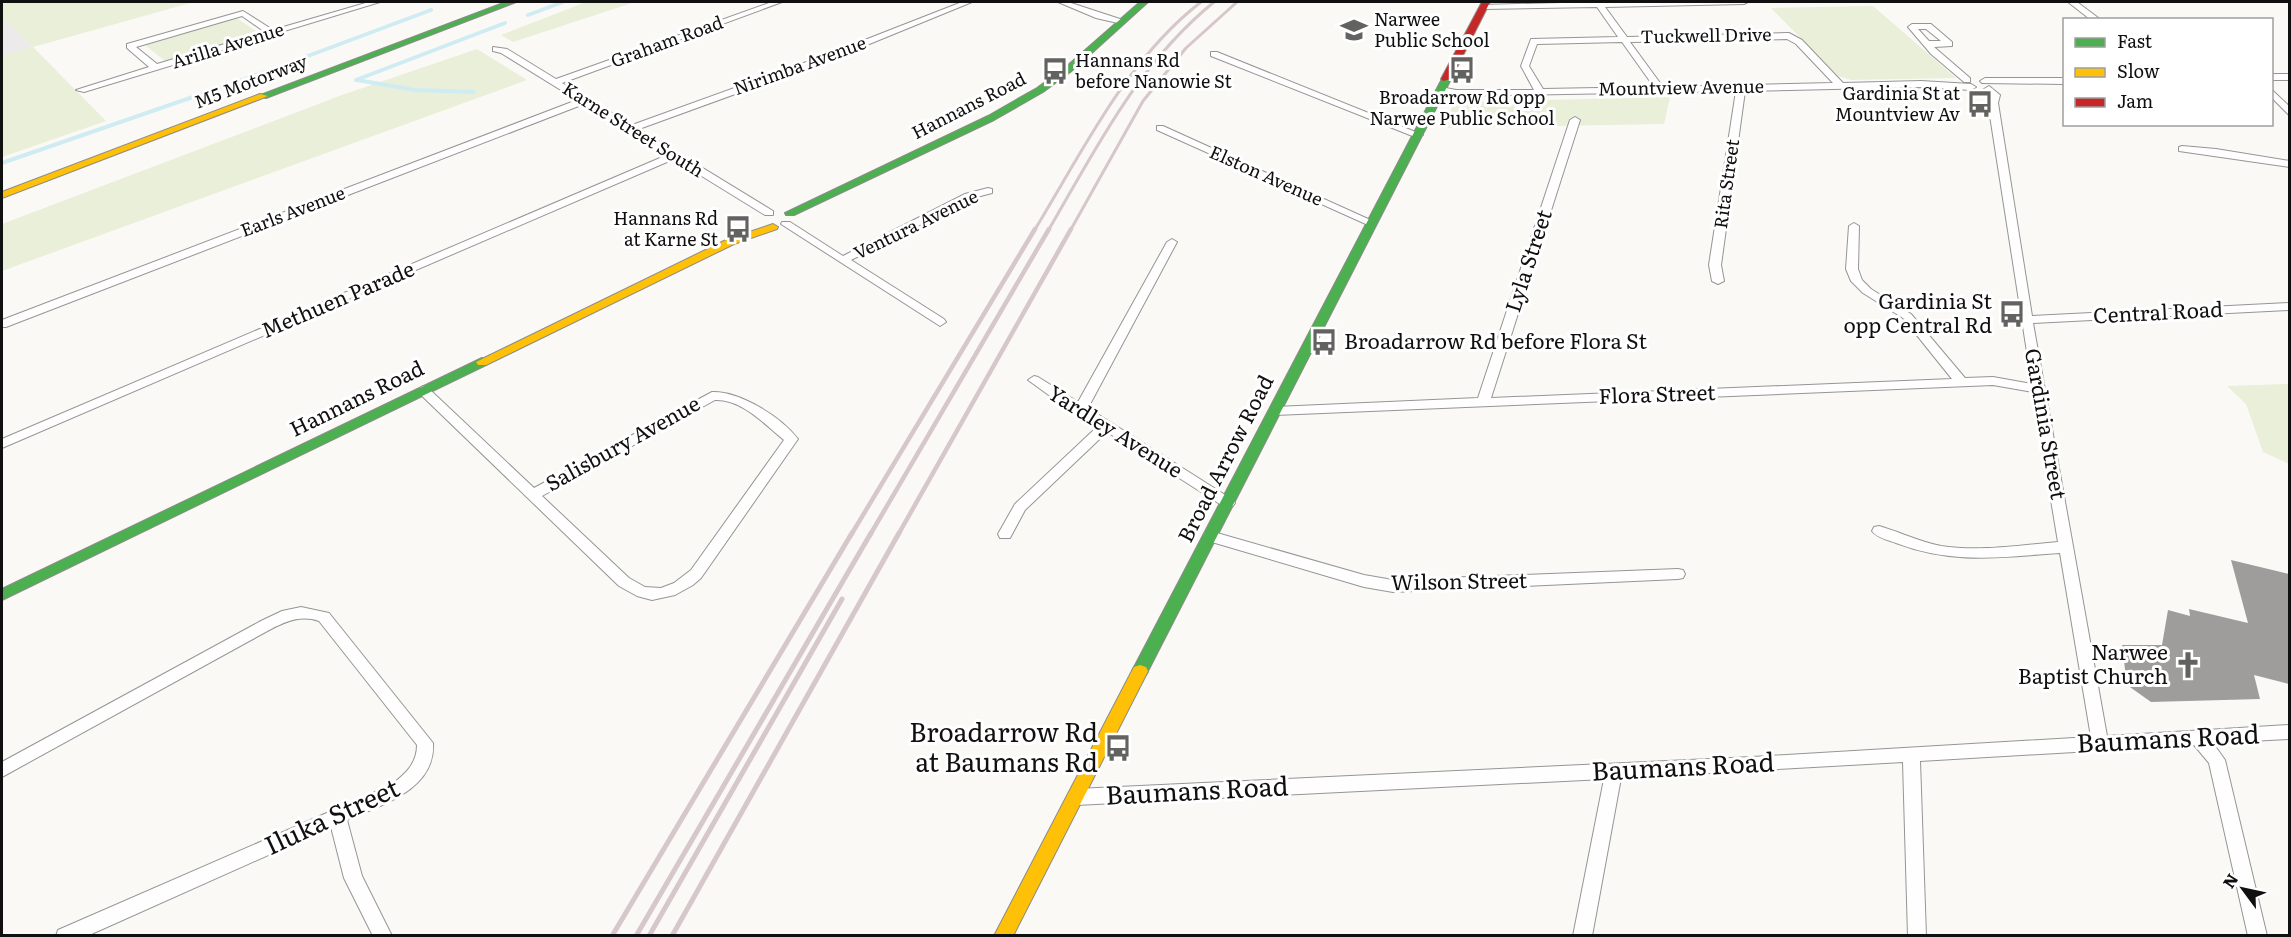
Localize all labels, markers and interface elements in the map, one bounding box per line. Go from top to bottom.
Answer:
place label: Narwee Public School [1374,5,1489,53]
street label: Graham Road [606,8,727,73]
street label: Arilla Avenue [168,15,287,74]
school or university icon: Narwee Public School [1339,15,1369,45]
legend [2063,18,2273,126]
street label: Tuckwell Drive [1640,20,1772,49]
text: Fast [2117,27,2153,54]
street label: Nirimba Avenue [729,28,870,101]
street label: M5 Motorway [190,46,312,115]
place label: Hannans Rd before Nanowie St [1075,46,1233,94]
bus stop icon: Broadarrow Rd opp Narwee Public School [1447,55,1477,85]
bus stop icon: Hannans Rd before Nanowie St [1040,56,1070,86]
text: Slow [2117,57,2160,84]
street label: Hannans Road [907,64,1030,145]
street label: Mountview Avenue [1598,72,1764,101]
street label: Karne Street South [558,74,710,183]
place label: Gardinia St at Mountview Av [1835,79,1961,127]
place label: Broadarrow Rd opp Narwee Public School [1369,83,1555,131]
text: Jam [2117,87,2153,114]
bus stop icon: Gardinia St at Mountview Av [1965,89,1995,119]
street label: Rita Street [1706,136,1745,230]
street label: Elston Avenue [1206,138,1328,212]
street label: Earls Avenue [236,178,349,243]
street label: Ventura Avenue [849,182,982,265]
place label: Hannans Rd at Karne St [613,204,719,252]
street label: Lyla Street [1495,204,1558,315]
bus stop icon: Hannans Rd at Karne St [723,214,753,244]
street label: Methuen Parade [256,251,418,344]
place label: Gardinia St opp Central Rd [1843,284,1993,339]
street label: Central Road [2092,292,2224,329]
bus stop icon: Gardinia St opp Central Rd [1997,299,2027,329]
place label: Broadarrow Rd before Flora St [1344,324,1647,355]
bus stop icon: Broadarrow Rd before Flora St [1309,327,1339,357]
street label: Gardinia Street [2019,346,2076,502]
street label: Hannans Road [284,351,428,443]
street label: Broad Arrow Road [1168,369,1279,547]
street label: Flora Street [1598,375,1716,410]
street label: Yardley Avenue [1043,376,1190,484]
street label: Salisbury Avenue [539,386,705,497]
street label: Wilson Street [1391,563,1528,596]
place label: Narwee Baptist Church [2018,635,2168,690]
church icon: Narwee Baptist Church [2173,650,2203,680]
place label: Broadarrow Rd at Baumans Rd [909,711,1098,780]
street label: Baumans Road [2075,712,2260,761]
bus stop icon: Broadarrow Rd at Baumans Rd [1103,733,1133,763]
street label: Baumans Road [1590,740,1775,789]
street label: Baumans Road [1104,764,1289,813]
street label: Iluka Street [257,766,405,863]
north arrow [2213,859,2273,919]
text: N [2216,868,2243,892]

